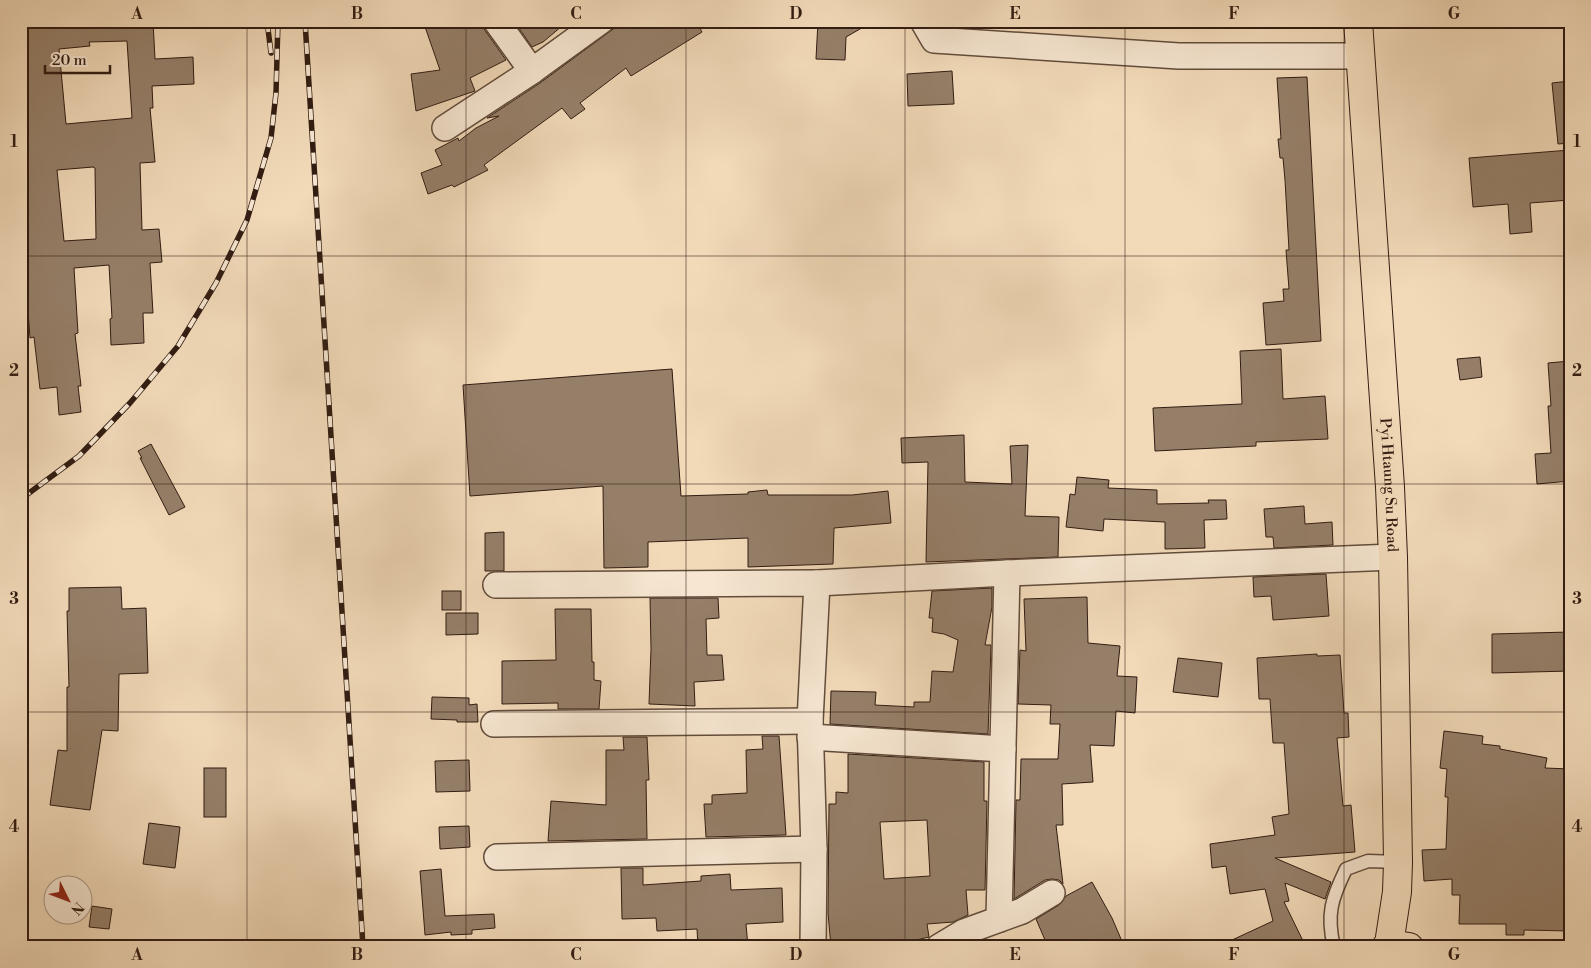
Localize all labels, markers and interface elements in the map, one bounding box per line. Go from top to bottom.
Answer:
text: A [130,4,143,24]
text: B [351,4,363,24]
text: C [570,4,582,24]
text: D [790,4,803,24]
text: E [1009,4,1021,24]
text: F [1228,4,1240,24]
text: G [1448,4,1461,24]
scale bar [45,42,110,74]
text: 20 m [52,51,87,70]
text: 1 [10,132,18,152]
text: 1 [1573,132,1581,152]
text: 2 [9,361,19,381]
text: 2 [1572,361,1582,381]
street label: Pyi Htaung Su Road [1375,417,1402,553]
text: 3 [9,589,19,609]
text: 3 [1572,589,1582,609]
text: 4 [9,817,20,837]
text: 4 [1572,817,1583,837]
north arrow [42,876,92,926]
text: N [67,898,87,918]
text: A [130,945,143,965]
text: B [351,945,363,965]
text: C [570,945,582,965]
text: D [790,945,803,965]
text: E [1009,945,1021,965]
text: F [1228,945,1240,965]
text: G [1448,945,1461,965]

